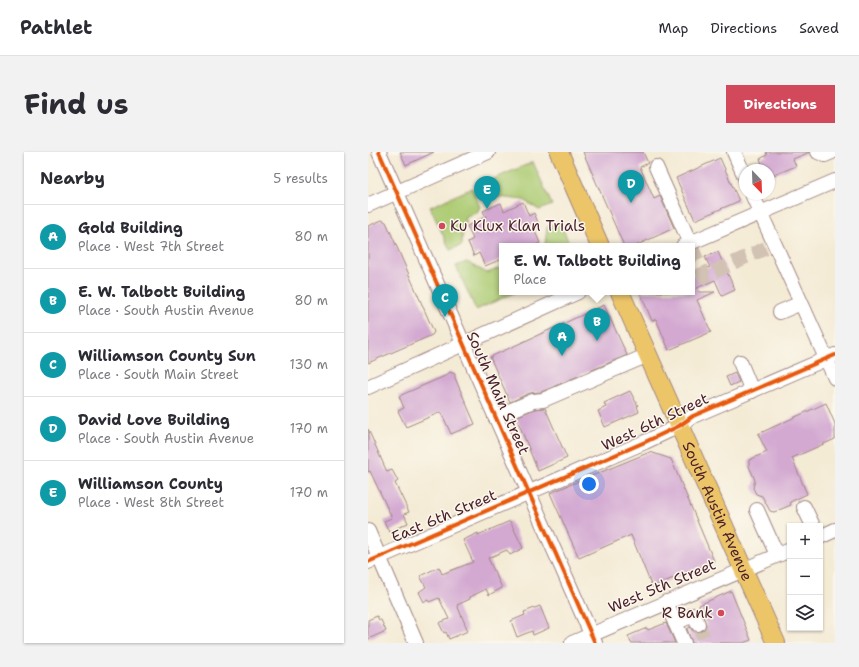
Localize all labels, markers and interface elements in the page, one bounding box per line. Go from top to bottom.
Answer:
text: Pathlet [20,15,92,40]
text: Map [659,19,689,37]
text: Directions [711,19,777,37]
text: Saved [799,19,839,37]
text: Find us [24,85,129,123]
button: Directions [726,85,835,123]
north arrow [739,164,775,200]
text: Nearby [40,167,105,189]
text: 5 results [273,170,328,187]
pin: D [618,170,644,203]
pin: E [474,176,500,209]
place label: Ku Klux Klan Trials [450,216,585,236]
text: Gold Building [78,218,183,238]
marker: Ku Klux Klan Trials [437,221,447,231]
text: A [48,228,58,245]
text: 80 m [294,228,328,245]
text: Place · West 7th Street [78,238,224,255]
popup [499,243,695,295]
text: E. W. Talbott Building [513,251,681,271]
text: Place [513,271,547,288]
text: E. W. Talbott Building [78,282,245,302]
pin: C [432,284,458,317]
text: B [49,292,57,309]
text: 80 m [294,292,328,309]
text: Place · South Austin Avenue [78,302,254,319]
pin: B [584,308,610,341]
pin: A [549,323,575,356]
street label: South Main Street [462,328,534,458]
text: Williamson County Sun [78,346,256,366]
text: C [49,356,57,373]
text: 130 m [290,356,328,373]
text: Place · South Main Street [78,366,239,383]
street label: West 6th Street [598,388,712,456]
text: David Love Building [78,410,230,430]
text: D [48,420,58,437]
text: 170 m [290,420,328,437]
text: Place · South Austin Avenue [78,430,254,447]
street label: South Austin Avenue [678,438,757,584]
text: Williamson County [78,474,223,494]
your location [579,474,599,494]
text: E [49,484,57,501]
text: 170 m [290,484,328,501]
street label: East 6th Street [388,485,500,547]
text: Place · West 8th Street [78,494,224,511]
map controls [787,523,823,631]
button: + [787,523,823,559]
street label: West 5th Street [605,554,719,618]
button: − [787,559,823,595]
button: layers [787,595,823,631]
place label: R Bank [662,603,713,623]
marker: R Bank [716,608,726,618]

